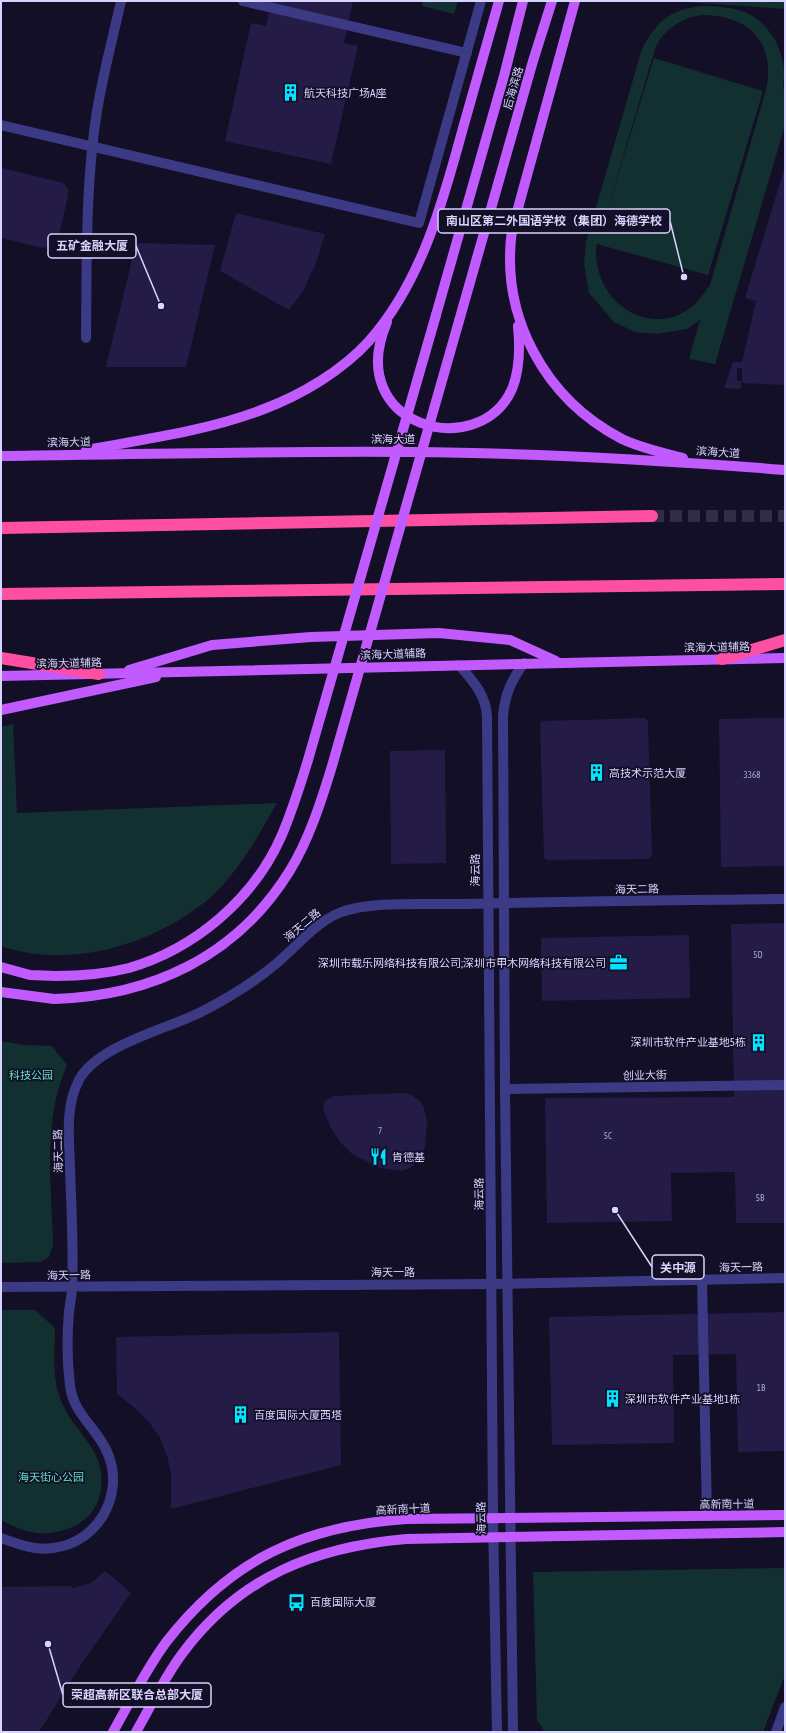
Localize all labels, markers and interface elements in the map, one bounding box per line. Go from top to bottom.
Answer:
street label: 后海滨路 [501,65,525,111]
building icon: 航天科技广场A座 [281,83,301,103]
place label: 航天科技广场A座 [304,87,386,99]
callout: 南山区第二外国语学校（集团）海德学校 [438,209,670,233]
text: 南山区第二外国语学校（集团）海德学校 [446,214,662,228]
callout: 五矿金融大厦 [48,234,136,258]
text: 五矿金融大厦 [56,239,128,253]
street label: 滨海大道 [371,433,415,445]
street label: 滨海大道 [47,436,91,448]
street label: 滨海大道 [696,444,740,460]
street label: 滨海大道辅路 [684,640,750,654]
street label: 滨海大道辅路 [360,647,426,661]
street label: 滨海大道辅路 [36,656,102,670]
building icon: 高技术示范大厦 [586,763,606,783]
place label: 高技术示范大厦 [609,767,686,779]
house number: 3368 [744,770,760,780]
street label: 海云路 [469,854,481,887]
street label: 海天二路 [615,883,659,895]
street label: 海天二路 [281,906,323,944]
house number: 5D [753,950,763,960]
office icon: 深圳市载乐网络科技有限公司;深圳市甲木网络科技有限公司 [609,953,629,973]
place label: 深圳市载乐网络科技有限公司;深圳市甲木网络科技有限公司 [318,957,606,969]
building icon: 深圳市软件产业基地5栋 [749,1032,769,1052]
place label: 深圳市软件产业基地5栋 [631,1036,746,1048]
park label: 科技公园 [9,1069,53,1081]
street label: 创业大街 [623,1069,667,1081]
house number: 7 [378,1126,382,1136]
street label: 海天二路 [52,1129,64,1173]
house number: 5C [604,1131,612,1141]
restaurant icon: 肯德基 [369,1147,389,1167]
place label: 肯德基 [392,1151,425,1163]
street label: 海云路 [473,1177,485,1211]
house number: 5B [756,1193,765,1203]
callout: 关中源 [652,1255,704,1279]
text: 关中源 [660,1261,696,1275]
street label: 海天一路 [719,1261,763,1273]
street label: 海天一路 [371,1266,415,1278]
street label: 海天一路 [47,1269,91,1281]
house number: 1B [757,1383,766,1393]
building icon: 深圳市软件产业基地1栋 [602,1389,622,1409]
place label: 深圳市软件产业基地1栋 [625,1393,740,1405]
building icon: 百度国际大厦西塔 [231,1405,251,1425]
place label: 百度国际大厦西塔 [254,1409,342,1421]
park label: 海天街心公园 [18,1471,84,1483]
street label: 高新南十道 [699,1498,755,1510]
street label: 海云路 [475,1501,487,1535]
street label: 高新南十道 [375,1502,431,1516]
bus stop icon: 百度国际大厦 [287,1592,307,1612]
place label: 百度国际大厦 [310,1596,376,1608]
callout: 荣超高新区联合总部大厦 [63,1683,211,1707]
text: 荣超高新区联合总部大厦 [71,1688,203,1702]

